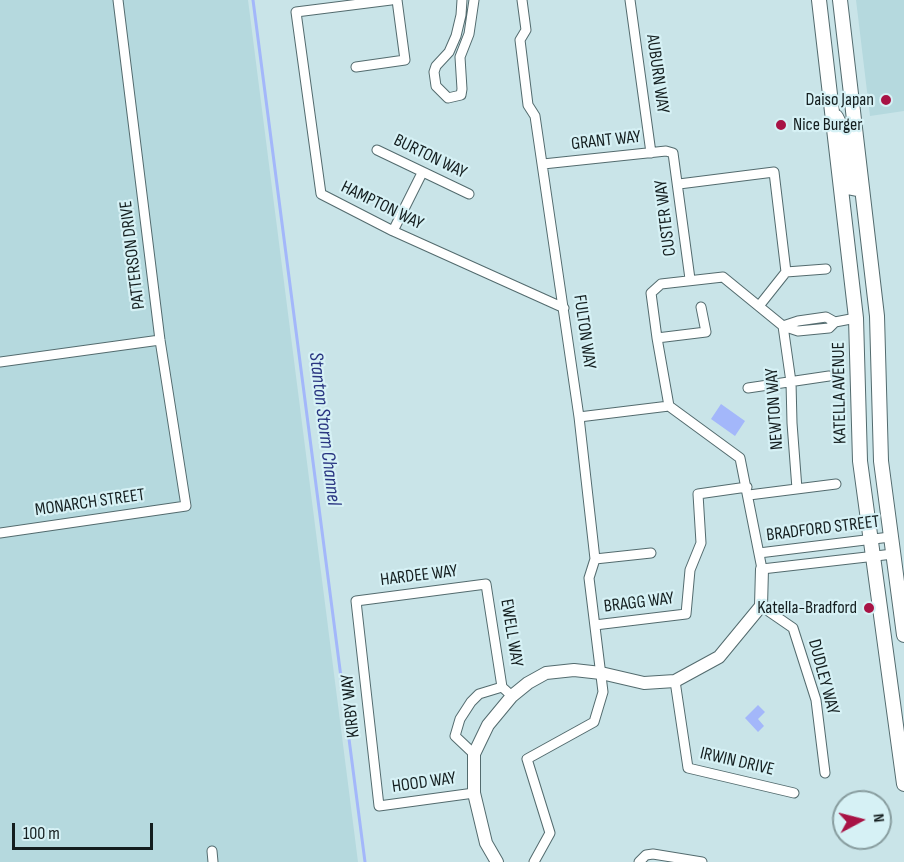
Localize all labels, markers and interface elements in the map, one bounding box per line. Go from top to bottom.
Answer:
street label: AUBURN WAY [641,33,673,115]
place label: Daiso Japan [806,89,874,111]
marker: Daiso Japan [879,93,893,107]
place label: Nice Burger [793,114,862,136]
marker: Nice Burger [774,118,788,132]
street label: GRANT WAY [570,127,642,155]
street label: BURTON WAY [390,130,470,184]
street label: HAMPTON WAY [337,177,427,235]
street label: CUSTER WAY [651,179,681,257]
street label: PATTERSON DRIVE [116,199,150,311]
street label: FULTON WAY [568,293,600,371]
street label: KATELLA AVENUE [828,342,852,444]
water label: Stanton Storm Channel [303,351,345,507]
street label: NEWTON WAY [761,367,789,451]
street label: MONARCH STREET [34,485,146,521]
street label: BRADFORD STREET [765,511,881,547]
street label: HARDEE WAY [379,561,459,591]
street label: BRAGG WAY [603,588,675,618]
street label: EWELL WAY [495,597,527,669]
place label: Katella-Bradford [757,597,857,619]
marker: Katella-Bradford [862,601,876,615]
street label: DUDLEY WAY [803,637,843,717]
street label: KIRBY WAY [337,673,365,739]
street label: IRWIN DRIVE [698,743,776,781]
street label: HOOD WAY [391,768,457,798]
north arrow [832,790,892,850]
scale bar [15,811,156,849]
text: N [868,813,888,823]
text: 100 m [23,823,60,844]

